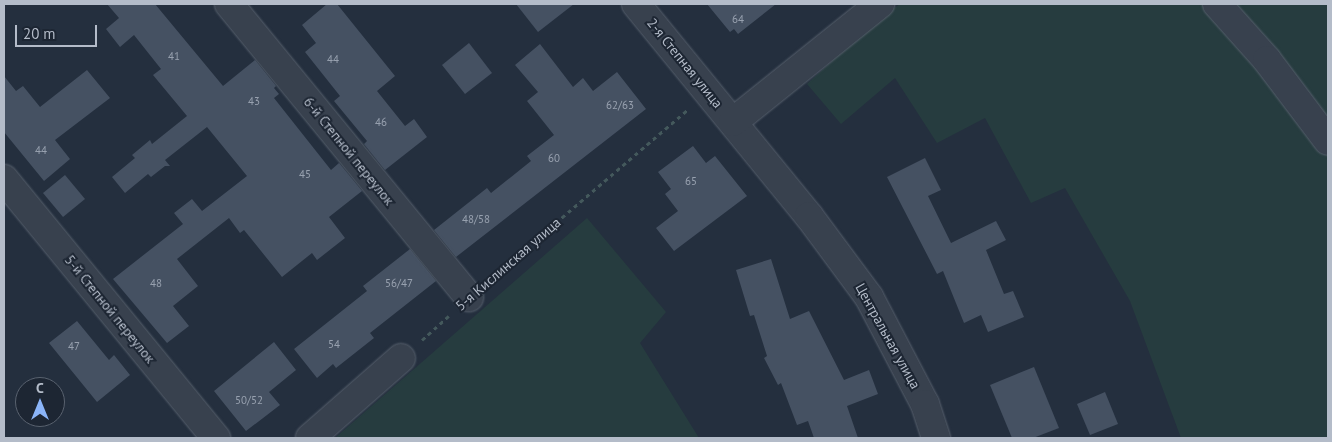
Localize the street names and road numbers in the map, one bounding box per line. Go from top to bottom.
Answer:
street label: 2-я Степная улица [644,15,726,111]
street label: 6-й Степной переулок [300,94,398,208]
street label: 5-я Кислинская улица [452,214,564,314]
street label: 5-й Степной переулок [61,252,159,366]
street label: Центральная улица [852,280,924,392]

